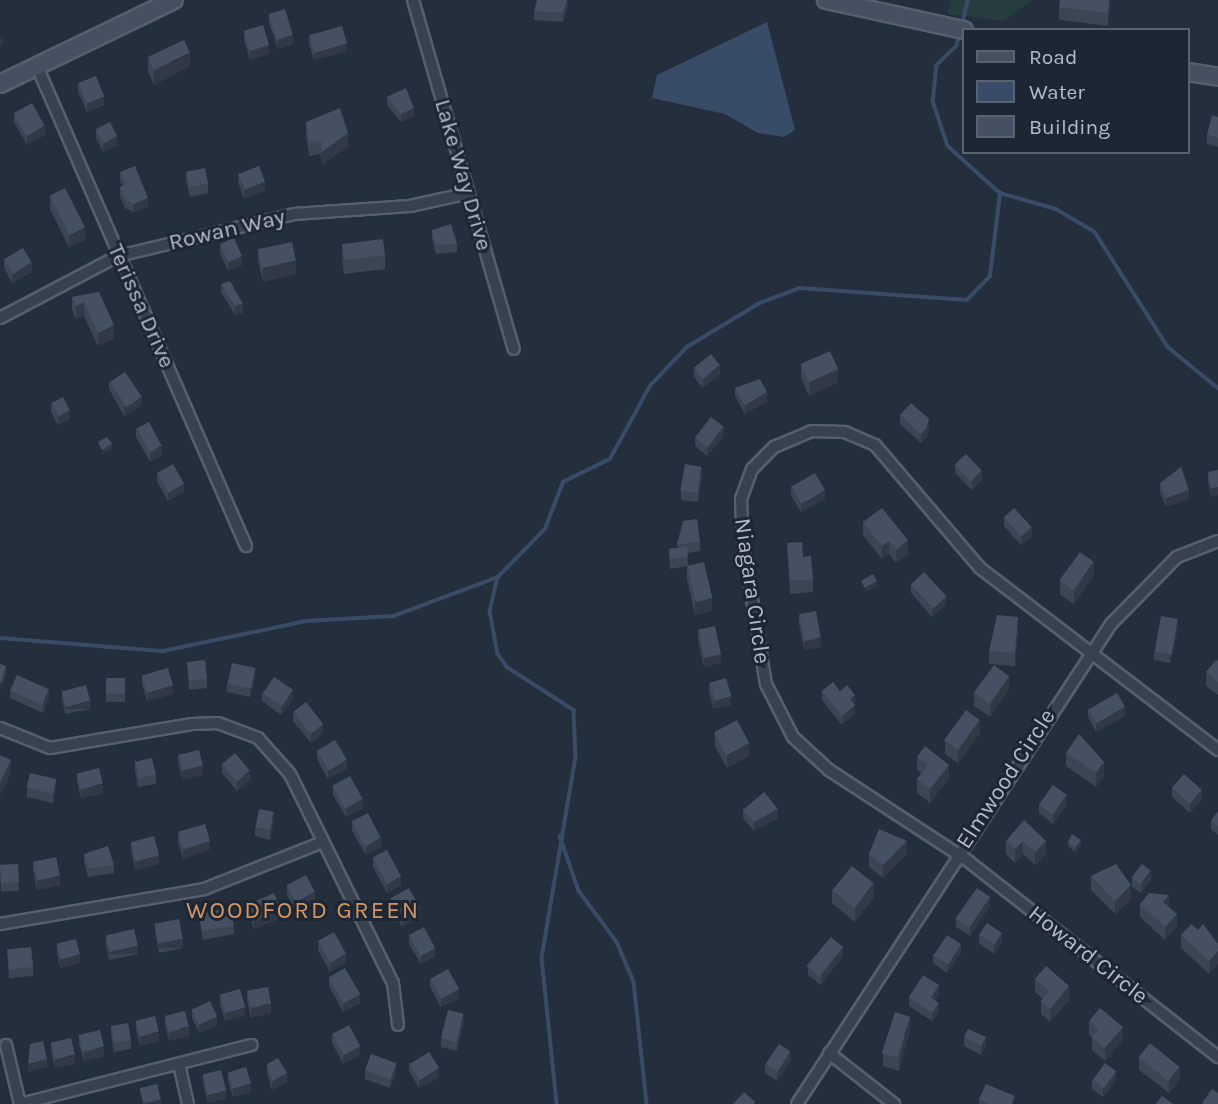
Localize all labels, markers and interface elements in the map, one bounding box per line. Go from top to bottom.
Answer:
legend [962,28,1190,154]
text: Road [1029,45,1077,69]
text: Water [1029,80,1085,104]
street label: Lake Way Drive [428,96,498,254]
text: Building [1029,115,1110,139]
street label: Rowan Way [166,203,288,257]
street label: Terissa Drive [101,240,181,372]
street label: Niagara Circle [728,516,776,666]
street label: Elmwood Circle [951,704,1061,854]
district label: WOODFORD GREEN [188,897,418,925]
street label: Howard Circle [1023,900,1153,1010]

